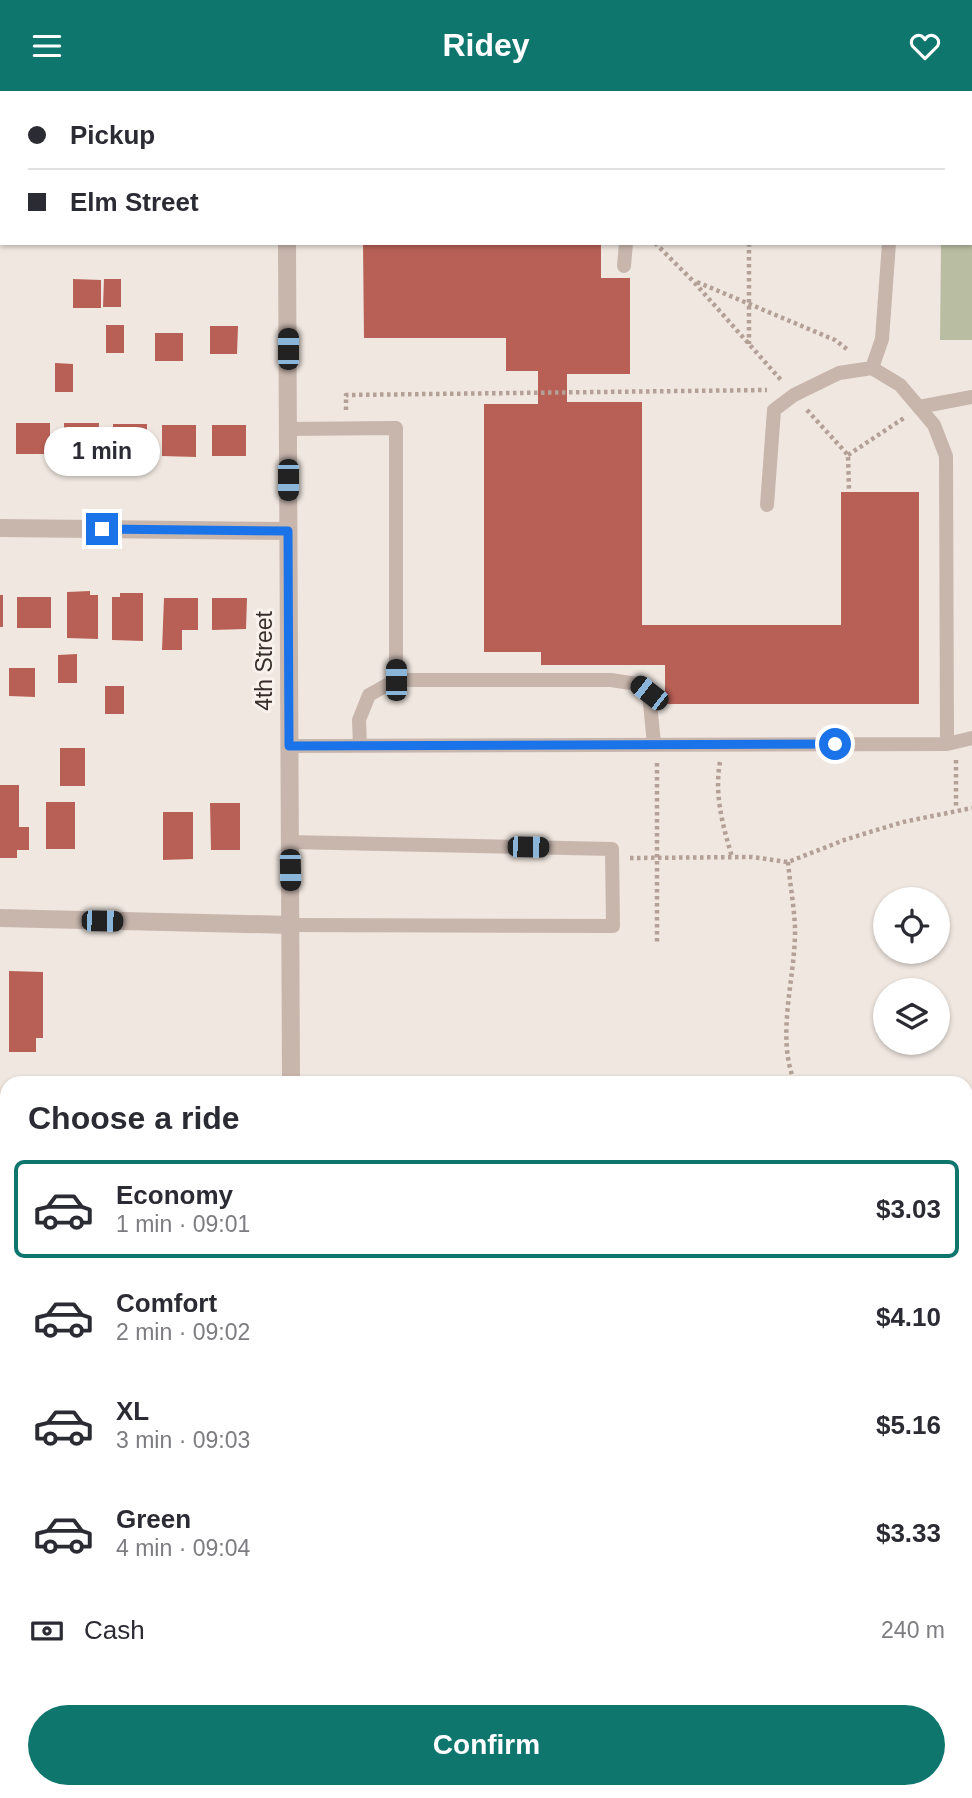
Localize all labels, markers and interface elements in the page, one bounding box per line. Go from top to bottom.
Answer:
icon: menu [28,27,66,65]
text: Ridey [442,27,530,63]
icon: heart [906,27,944,65]
text: Pickup [70,120,155,150]
text: Elm Street [70,187,199,217]
car [278,328,299,370]
callout: 1 min [44,427,160,477]
text: 1 min [72,438,132,464]
car [278,459,299,501]
route end [86,513,118,545]
street label: 4th Street [251,611,277,711]
car [386,659,407,701]
car [626,672,673,714]
route start [819,728,851,760]
car [507,836,550,858]
car [280,849,301,891]
map controls [873,887,950,1055]
button: locate [873,887,950,964]
car [81,910,124,932]
button: layers [873,978,950,1055]
text: Choose a ride [28,1100,240,1136]
icon: car [32,1178,95,1241]
text: Economy [116,1180,233,1210]
text: $3.03 [876,1194,941,1224]
text: 1 min · 09:01 [116,1211,250,1237]
icon: car [32,1286,95,1349]
text: Comfort [116,1288,217,1318]
text: $4.10 [876,1302,941,1332]
text: 2 min · 09:02 [116,1319,250,1345]
icon: car [32,1394,95,1457]
text: XL [116,1396,149,1426]
text: $5.16 [876,1410,941,1440]
text: 3 min · 09:03 [116,1427,250,1453]
icon: car [32,1502,95,1565]
text: Green [116,1504,191,1534]
text: $3.33 [876,1518,941,1548]
text: 4 min · 09:04 [116,1535,250,1561]
icon: cash [28,1612,66,1650]
text: Cash [84,1615,145,1645]
text: 240 m [881,1617,945,1643]
button: Confirm [28,1705,945,1785]

